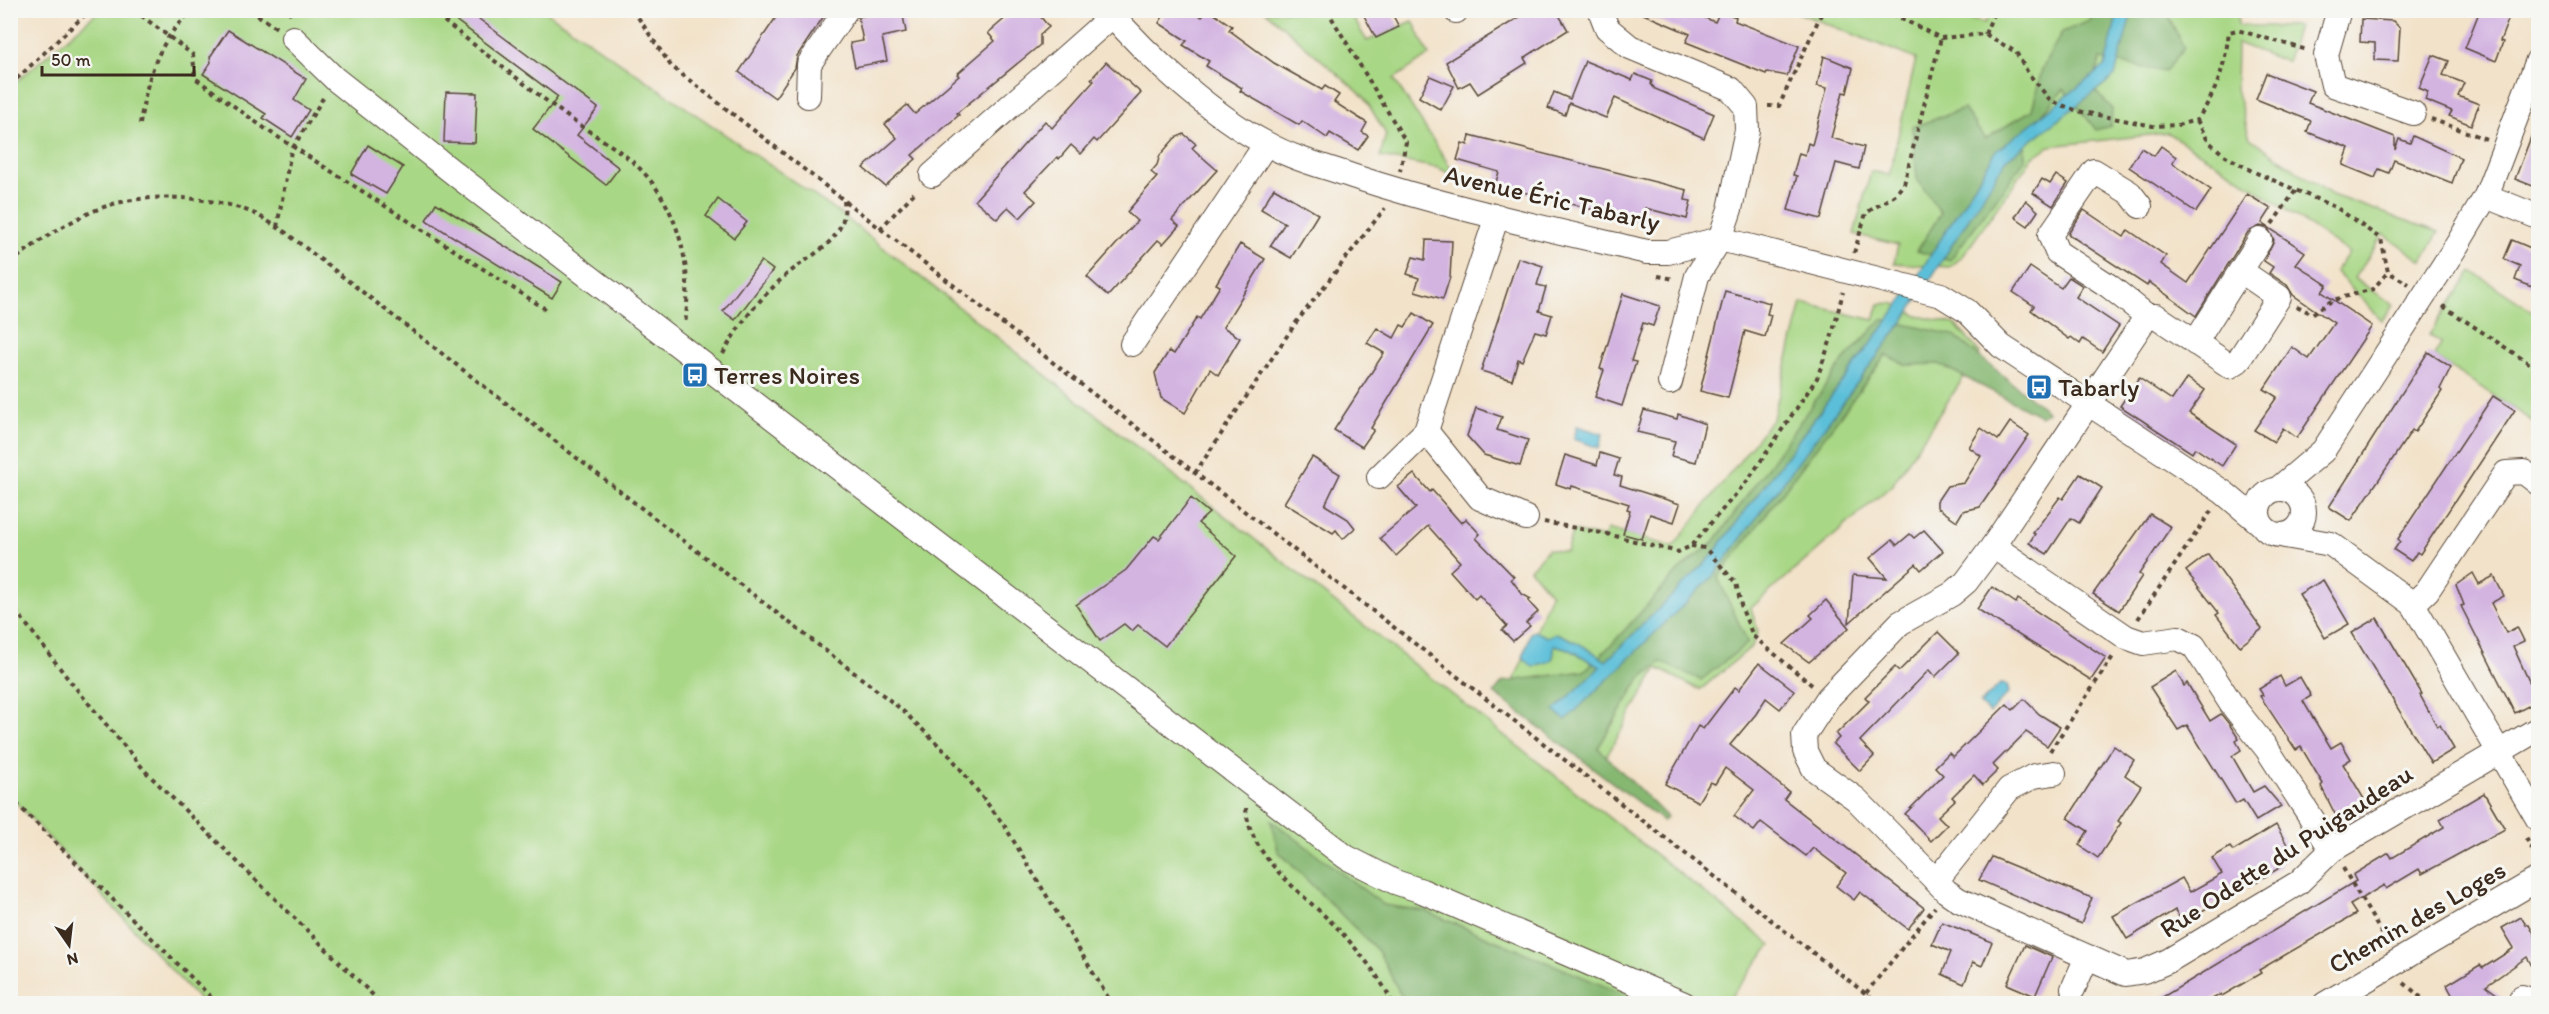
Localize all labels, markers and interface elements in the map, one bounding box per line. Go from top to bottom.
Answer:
scale bar [42,39,194,77]
text: 50 m [51,49,91,71]
street label: Avenue Éric Tabarly [1441,158,1663,238]
place label: Terres Noires [714,359,860,391]
bus stop icon: Terres Noires [680,360,710,390]
place label: Tabarly [2058,371,2139,403]
bus stop icon: Tabarly [2024,372,2054,402]
street label: Rue Odette du Puigaudeau [2154,757,2418,945]
street label: Chemin des Loges [2323,853,2511,981]
north arrow [39,915,99,975]
text: N [65,949,80,970]

